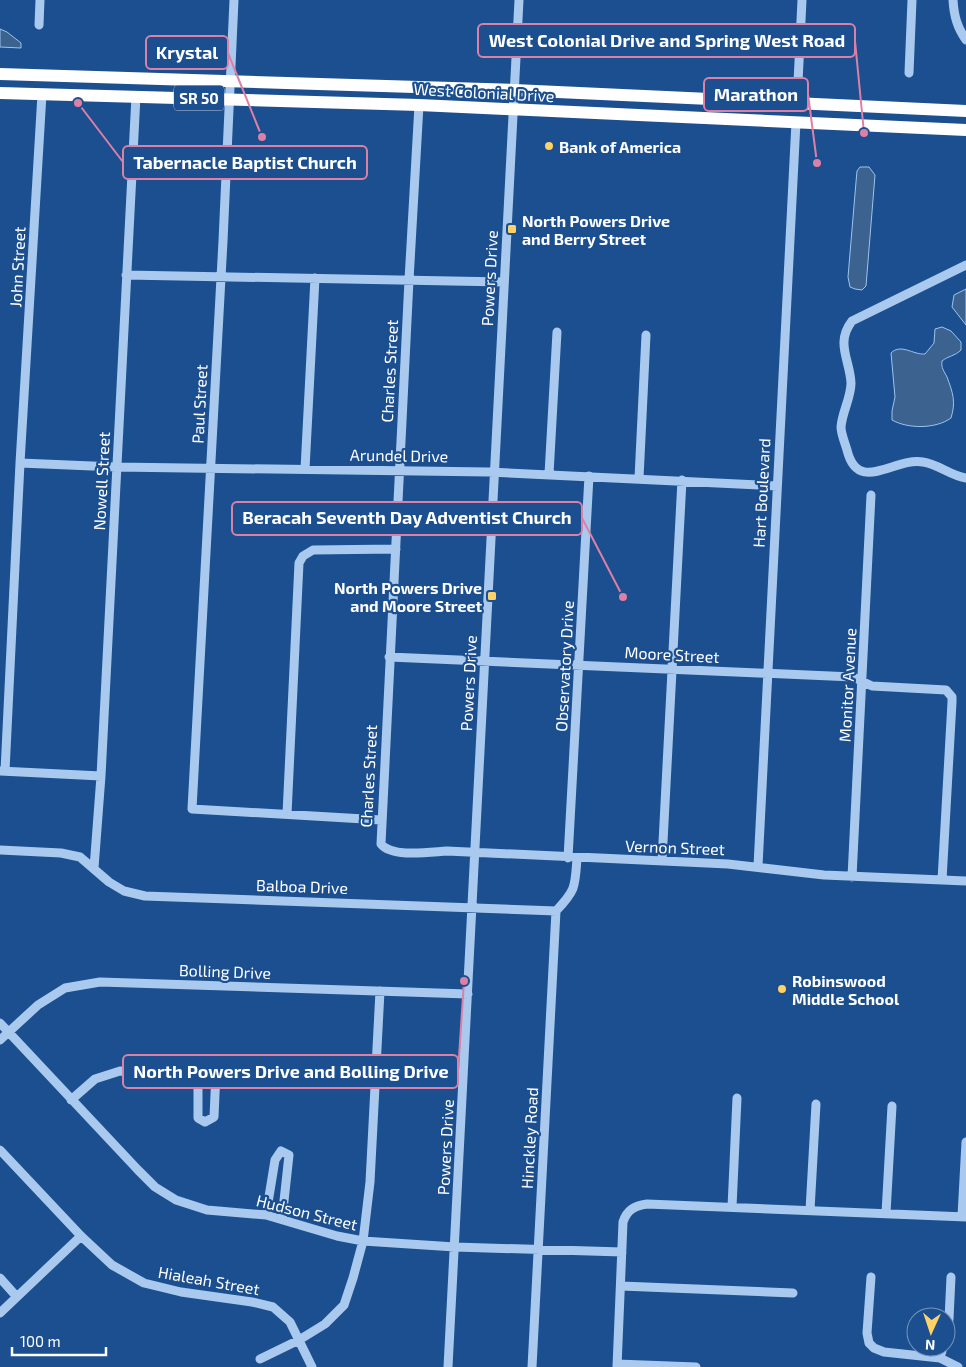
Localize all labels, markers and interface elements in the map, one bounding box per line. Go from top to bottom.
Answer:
callout: West Colonial Drive and Spring West Road [478,24,855,57]
text: West Colonial Drive and Spring West Road [489,29,845,51]
callout: Krystal [146,36,228,69]
text: Krystal [156,41,218,63]
callout: Marathon [704,78,808,111]
street label: West Colonial Drive [413,79,555,105]
text: Marathon [714,83,798,105]
road number: SR 50 [174,86,224,110]
place label: Bank of America [559,137,681,156]
marker: Bank of America [543,140,555,152]
callout: Tabernacle Baptist Church [123,146,367,179]
text: Tabernacle Baptist Church [133,151,357,173]
place label: North Powers Drive and Berry Street [522,211,670,249]
marker: North Powers Drive and Berry Street [506,223,518,235]
street label: John Street [5,226,29,308]
street label: Powers Drive [477,229,501,327]
street label: Charles Street [377,319,401,423]
street label: Paul Street [187,364,211,444]
street label: Nowell Street [89,431,113,531]
street label: Hart Boulevard [749,438,773,548]
street label: Arundel Drive [350,445,448,465]
callout: Beracah Seventh Day Adventist Church [232,502,582,535]
text: Beracah Seventh Day Adventist Church [242,506,572,528]
place label: North Powers Drive and Moore Street [334,578,482,615]
marker: North Powers Drive and Moore Street [486,590,498,602]
street label: Observatory Drive [551,600,577,732]
street label: Monitor Avenue [835,627,859,743]
street label: Powers Drive [456,634,480,732]
street label: Moore Street [624,642,720,666]
street label: Charles Street [356,724,380,828]
street label: Vernon Street [625,836,725,858]
street label: Balboa Drive [256,875,348,897]
street label: Bolling Drive [179,960,271,982]
place label: Robinswood Middle School [792,971,900,1008]
marker: Robinswood Middle School [776,983,788,995]
callout: North Powers Drive and Bolling Drive [123,1055,458,1088]
text: North Powers Drive and Bolling Drive [133,1060,449,1082]
street label: Hinckley Road [517,1087,541,1189]
street label: Powers Drive [433,1098,457,1196]
street label: Hudson Street [254,1190,360,1234]
street label: Hialeah Street [157,1262,261,1298]
north arrow [906,1307,956,1357]
scale bar [12,1324,106,1356]
text: 100 m [20,1332,61,1350]
text: N [925,1337,936,1354]

